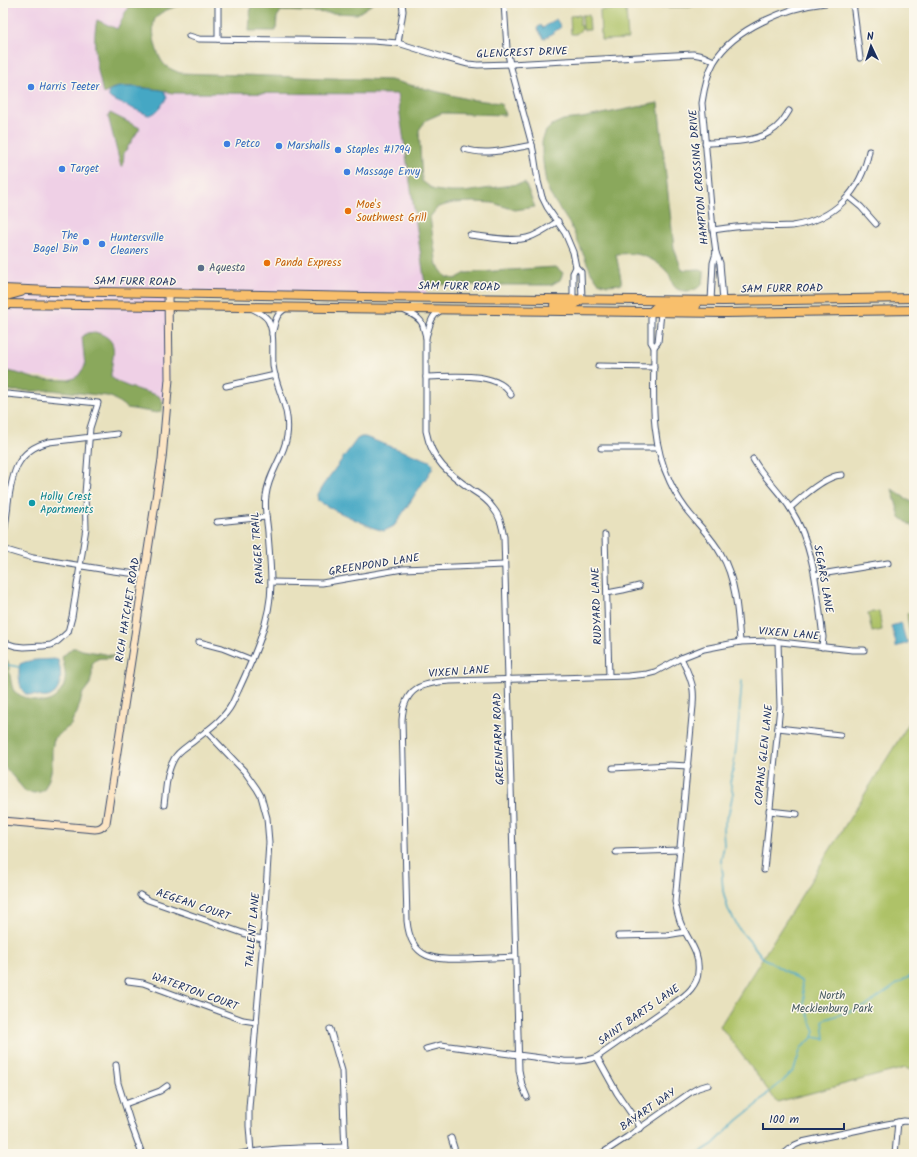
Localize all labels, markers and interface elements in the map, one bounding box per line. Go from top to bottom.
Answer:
north arrow [851,26,891,66]
text: N [866,28,875,46]
street label: GLENCREST DRIVE [476,42,569,64]
place label: Harris Teeter [39,78,101,96]
marker: Harris Teeter [26,82,36,92]
street label: HAMPTON CROSSING DRIVE [684,108,714,245]
place label: Petco [235,135,260,153]
place label: Marshalls [287,137,331,155]
marker: Petco [222,139,232,149]
marker: Marshalls [274,141,284,151]
place label: Staples #1794 [346,141,410,159]
marker: Staples #1794 [333,145,343,155]
place label: Target [70,160,100,178]
place label: Massage Envy [355,163,421,181]
marker: Target [57,164,67,174]
marker: Massage Envy [342,167,352,177]
place label: Moe's Southwest Grill [356,196,427,227]
marker: Moe's Southwest Grill [343,206,353,216]
place label: The Bagel Bin [33,227,78,258]
place label: Huntersville Cleaners [110,229,164,260]
marker: The Bagel Bin [81,237,91,247]
marker: Huntersville Cleaners [97,239,107,249]
place label: Panda Express [275,254,342,272]
marker: Panda Express [262,258,272,268]
place label: Aquesta [209,259,245,277]
marker: Aquesta [196,263,206,273]
street label: SAM FURR ROAD [94,272,176,292]
street label: SAM FURR ROAD [418,277,500,297]
street label: SAM FURR ROAD [741,279,823,299]
place label: Holly Crest Apartments [40,488,94,519]
marker: Holly Crest Apartments [27,498,37,508]
street label: RANGER TRAIL [246,511,270,585]
street label: SEGARS LANE [808,543,838,615]
street label: GREENPOND LANE [327,549,421,581]
street label: RICH HATCHET ROAD [111,556,145,664]
street label: RUDYARD LANE [587,566,607,645]
street label: VIXEN LANE [758,622,821,646]
street label: VIXEN LANE [428,661,491,683]
street label: GREENFARM ROAD [488,693,510,785]
street label: COPANS GLEN LANE [750,703,778,806]
street label: AEGEAN COURT [154,884,233,926]
street label: TALLENT LANE [241,891,265,968]
street label: WATERTON COURT [149,968,242,1016]
street label: SAINT BARTS LANE [594,980,684,1050]
park label: North Mecklenburg Park [791,987,874,1018]
street label: BAYART WAY [616,1084,680,1136]
scale bar [763,1105,844,1131]
text: 100 m [769,1110,800,1129]

